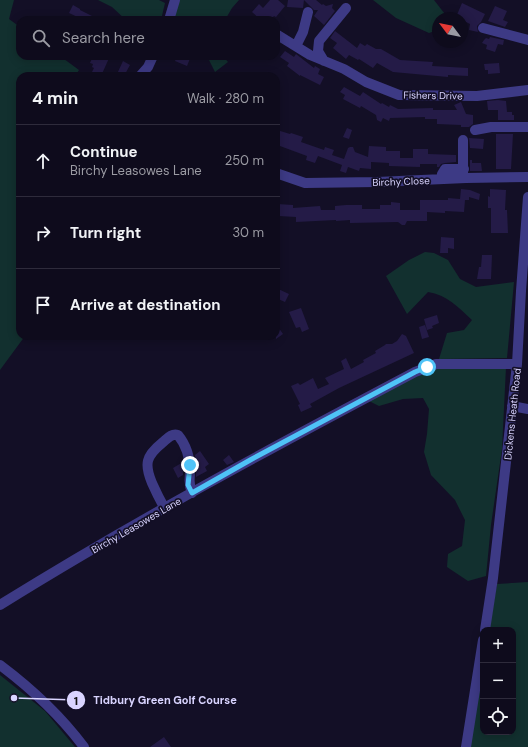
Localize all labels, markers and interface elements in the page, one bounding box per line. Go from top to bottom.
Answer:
north arrow [432,12,468,48]
search box [16,16,280,60]
icon: search [30,27,52,49]
text: Search here [62,28,145,48]
text: 4 min [32,87,78,109]
street label: Fishers Drive [403,88,463,103]
text: Walk · 280 m [187,90,264,107]
text: Continue [70,142,138,162]
icon: ahead [32,150,54,172]
text: 250 m [225,152,264,169]
text: Birchy Leasowes Lane [70,162,202,179]
street label: Birchy Close [372,174,430,189]
icon: right [32,222,54,244]
text: Turn right [70,223,141,243]
text: 30 m [232,224,264,241]
icon: arrive [32,294,54,316]
text: Arrive at destination [70,295,221,315]
route start [418,358,436,376]
street label: Dickens Heath Road [501,368,524,461]
route end [181,456,199,474]
street label: Birchy Leasowes Lane [89,494,184,556]
map controls [480,627,516,735]
button: + [480,627,516,663]
button: − [480,663,516,699]
callout: Tidbury Green Golf Course [66,689,245,712]
text: 1 [74,693,78,709]
text: Tidbury Green Golf Course [93,693,237,707]
button: locate [480,699,516,735]

